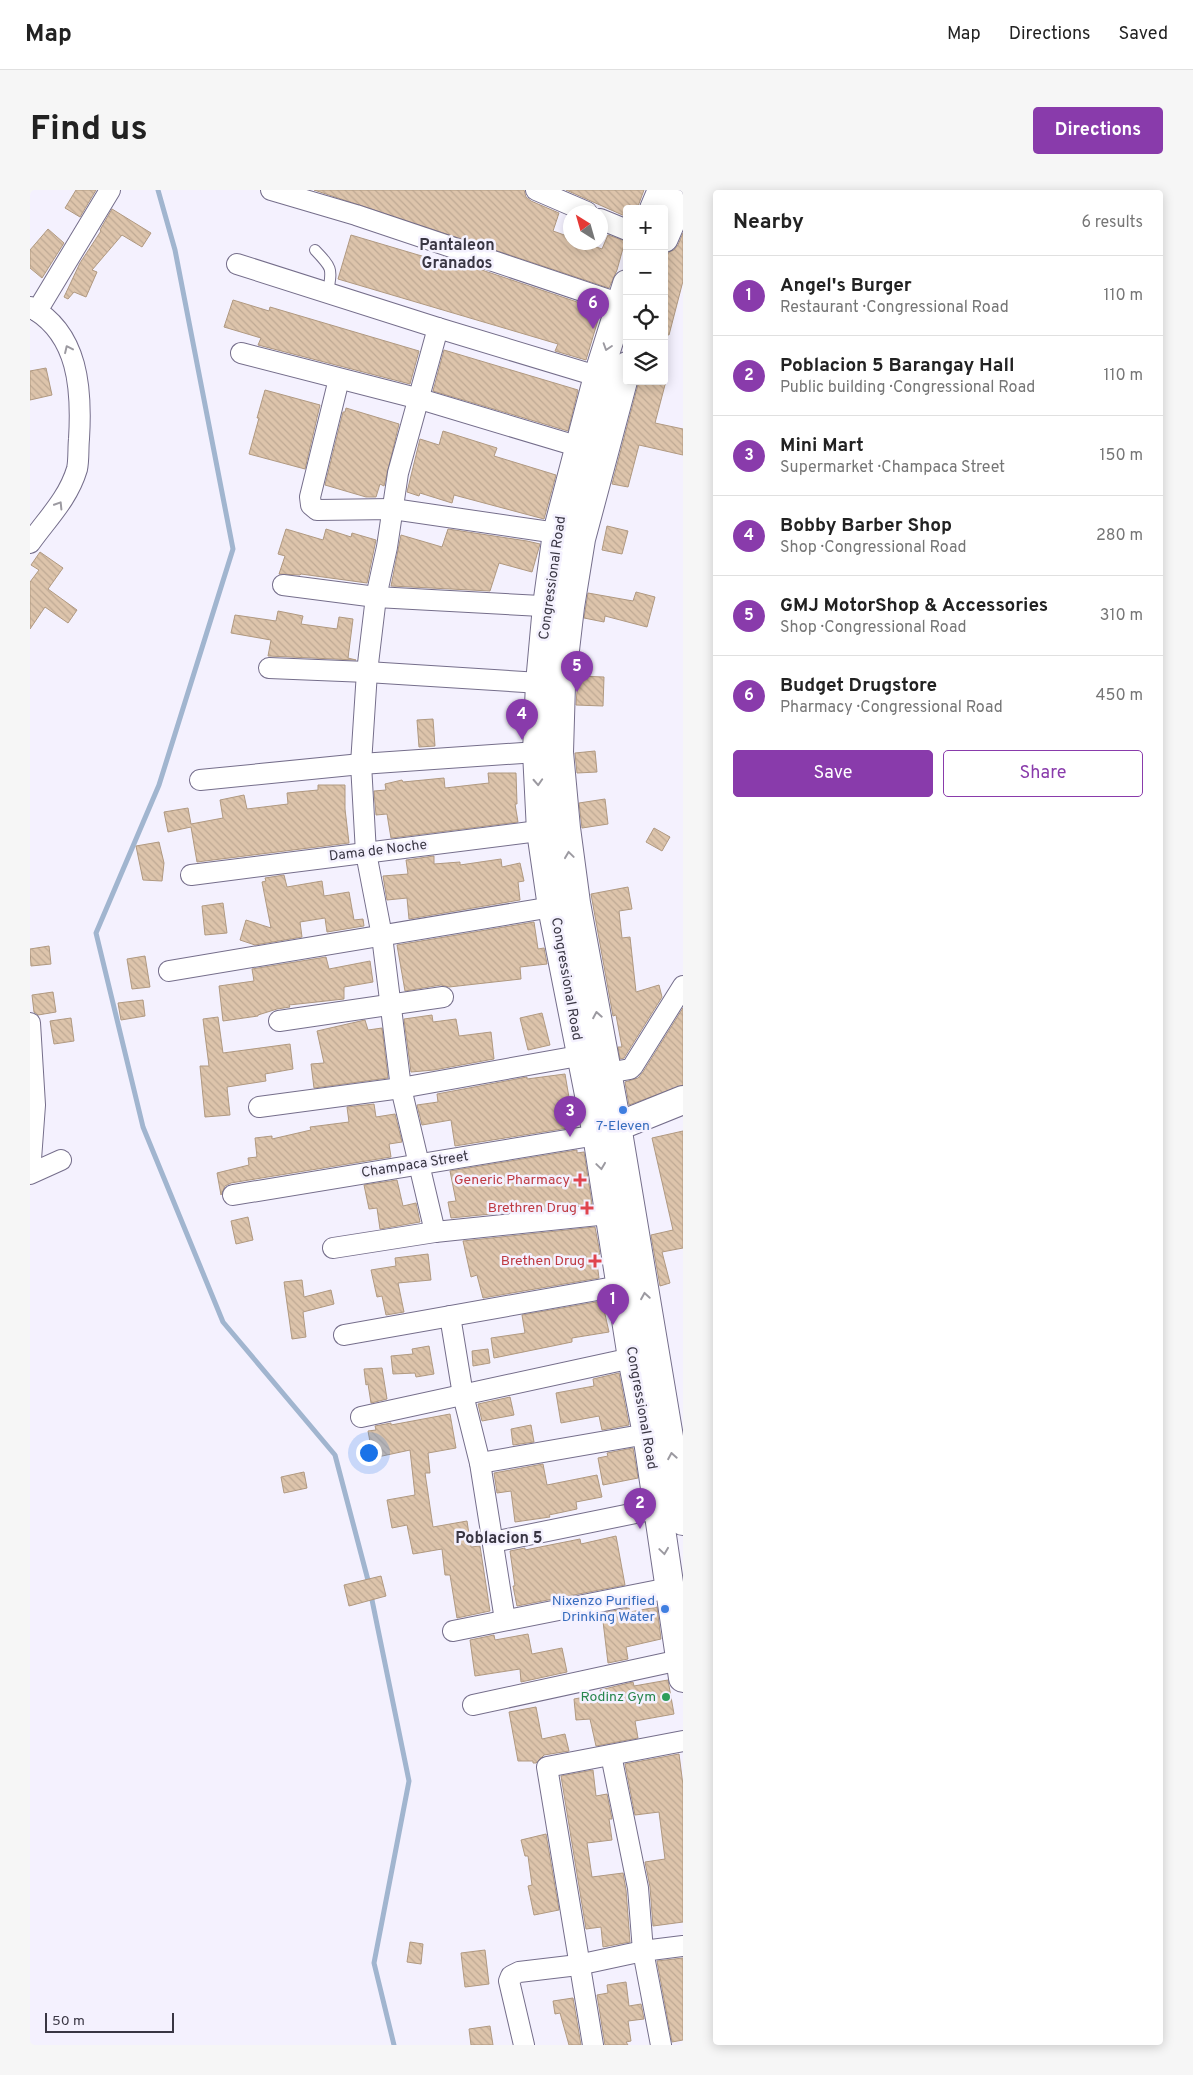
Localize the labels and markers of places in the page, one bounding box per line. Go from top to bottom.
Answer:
pin: 6 [577,288,609,329]
pin: 5 [561,651,593,692]
pin: 4 [506,699,538,740]
pin: 3 [554,1096,586,1137]
marker: 7-Eleven [617,1104,629,1116]
place label: 7-Eleven [596,1118,650,1135]
place label: Generic Pharmacy [454,1172,570,1189]
marker: Generic Pharmacy [574,1174,586,1186]
place label: Brethren Drug [488,1200,577,1217]
marker: Brethren Drug [581,1202,593,1214]
place label: Brethen Drug [501,1253,585,1270]
marker: Brethen Drug [589,1255,601,1267]
pin: 1 [597,1284,629,1325]
pin: 2 [624,1488,656,1529]
place label: Nixenzo Purified Drinking Water [552,1593,656,1626]
marker: Nixenzo Purified Drinking Water [659,1603,671,1615]
place label: Rodinz Gym [581,1689,656,1706]
marker: Rodinz Gym [660,1691,672,1703]

